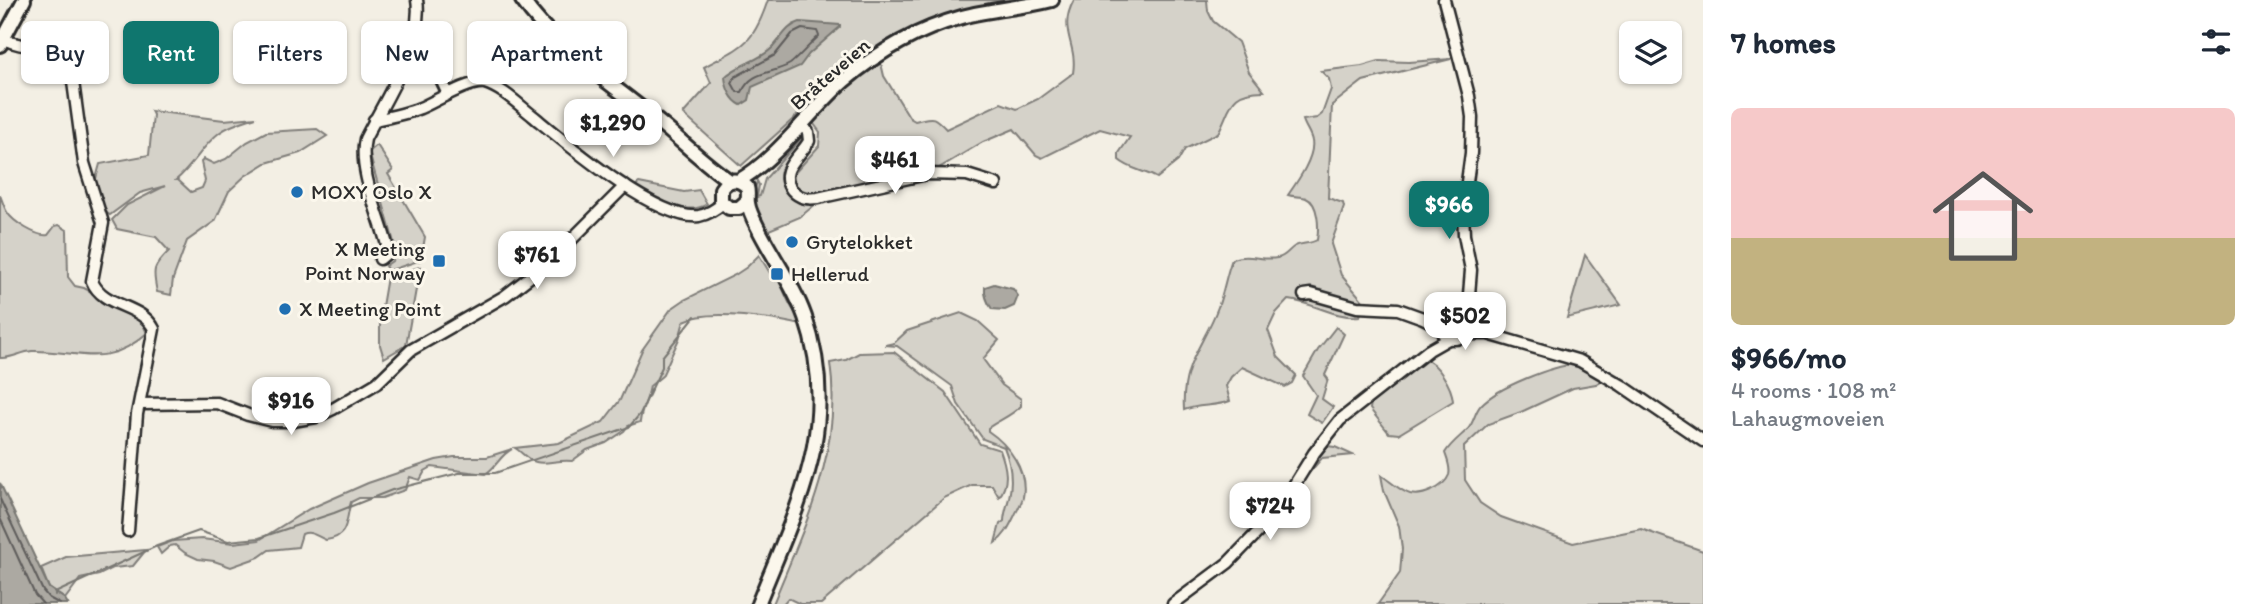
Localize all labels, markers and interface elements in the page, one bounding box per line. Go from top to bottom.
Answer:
chip: Buy [21,21,109,84]
chip: Rent [123,21,219,84]
chip: Filters [233,21,347,84]
chip: New [361,21,453,84]
chip: Apartment [467,21,627,84]
map controls [1619,21,1682,84]
button: layers [1619,21,1682,84]
icon: filters [2197,23,2235,61]
text: 7 homes [1731,24,1836,61]
street label: Bråteveien [785,32,875,115]
pin: $1,290 [556,100,670,159]
text: $1,290 [580,108,646,136]
pin: $461 [854,136,936,196]
text: $461 [871,145,919,173]
icon: home [1920,153,2046,279]
place label: MOXY Oslo X [311,179,432,204]
pin: $966 [1408,182,1490,241]
marker: MOXY Oslo X [289,184,305,200]
text: $966 [1425,190,1473,218]
place label: Grytelokket [806,229,913,254]
pin: $761 [496,232,578,291]
marker: Grytelokket [784,234,800,250]
place label: X Meeting Point Norway [305,236,425,285]
text: $761 [514,240,560,268]
marker: X Meeting Point Norway [431,253,447,269]
place label: Hellerud [791,261,869,286]
marker: Hellerud [769,266,785,282]
pin: $502 [1424,292,1506,352]
place label: X Meeting Point [299,296,441,321]
marker: X Meeting Point [277,301,293,317]
text: $502 [1440,301,1490,329]
text: $966/mo [1731,339,1847,376]
text: 4 rooms · 108 m² [1731,376,1896,404]
pin: $916 [250,378,332,437]
text: $916 [268,386,314,414]
text: Lahaugmoveien [1731,404,1885,432]
pin: $724 [1229,482,1311,542]
text: $724 [1246,491,1295,519]

